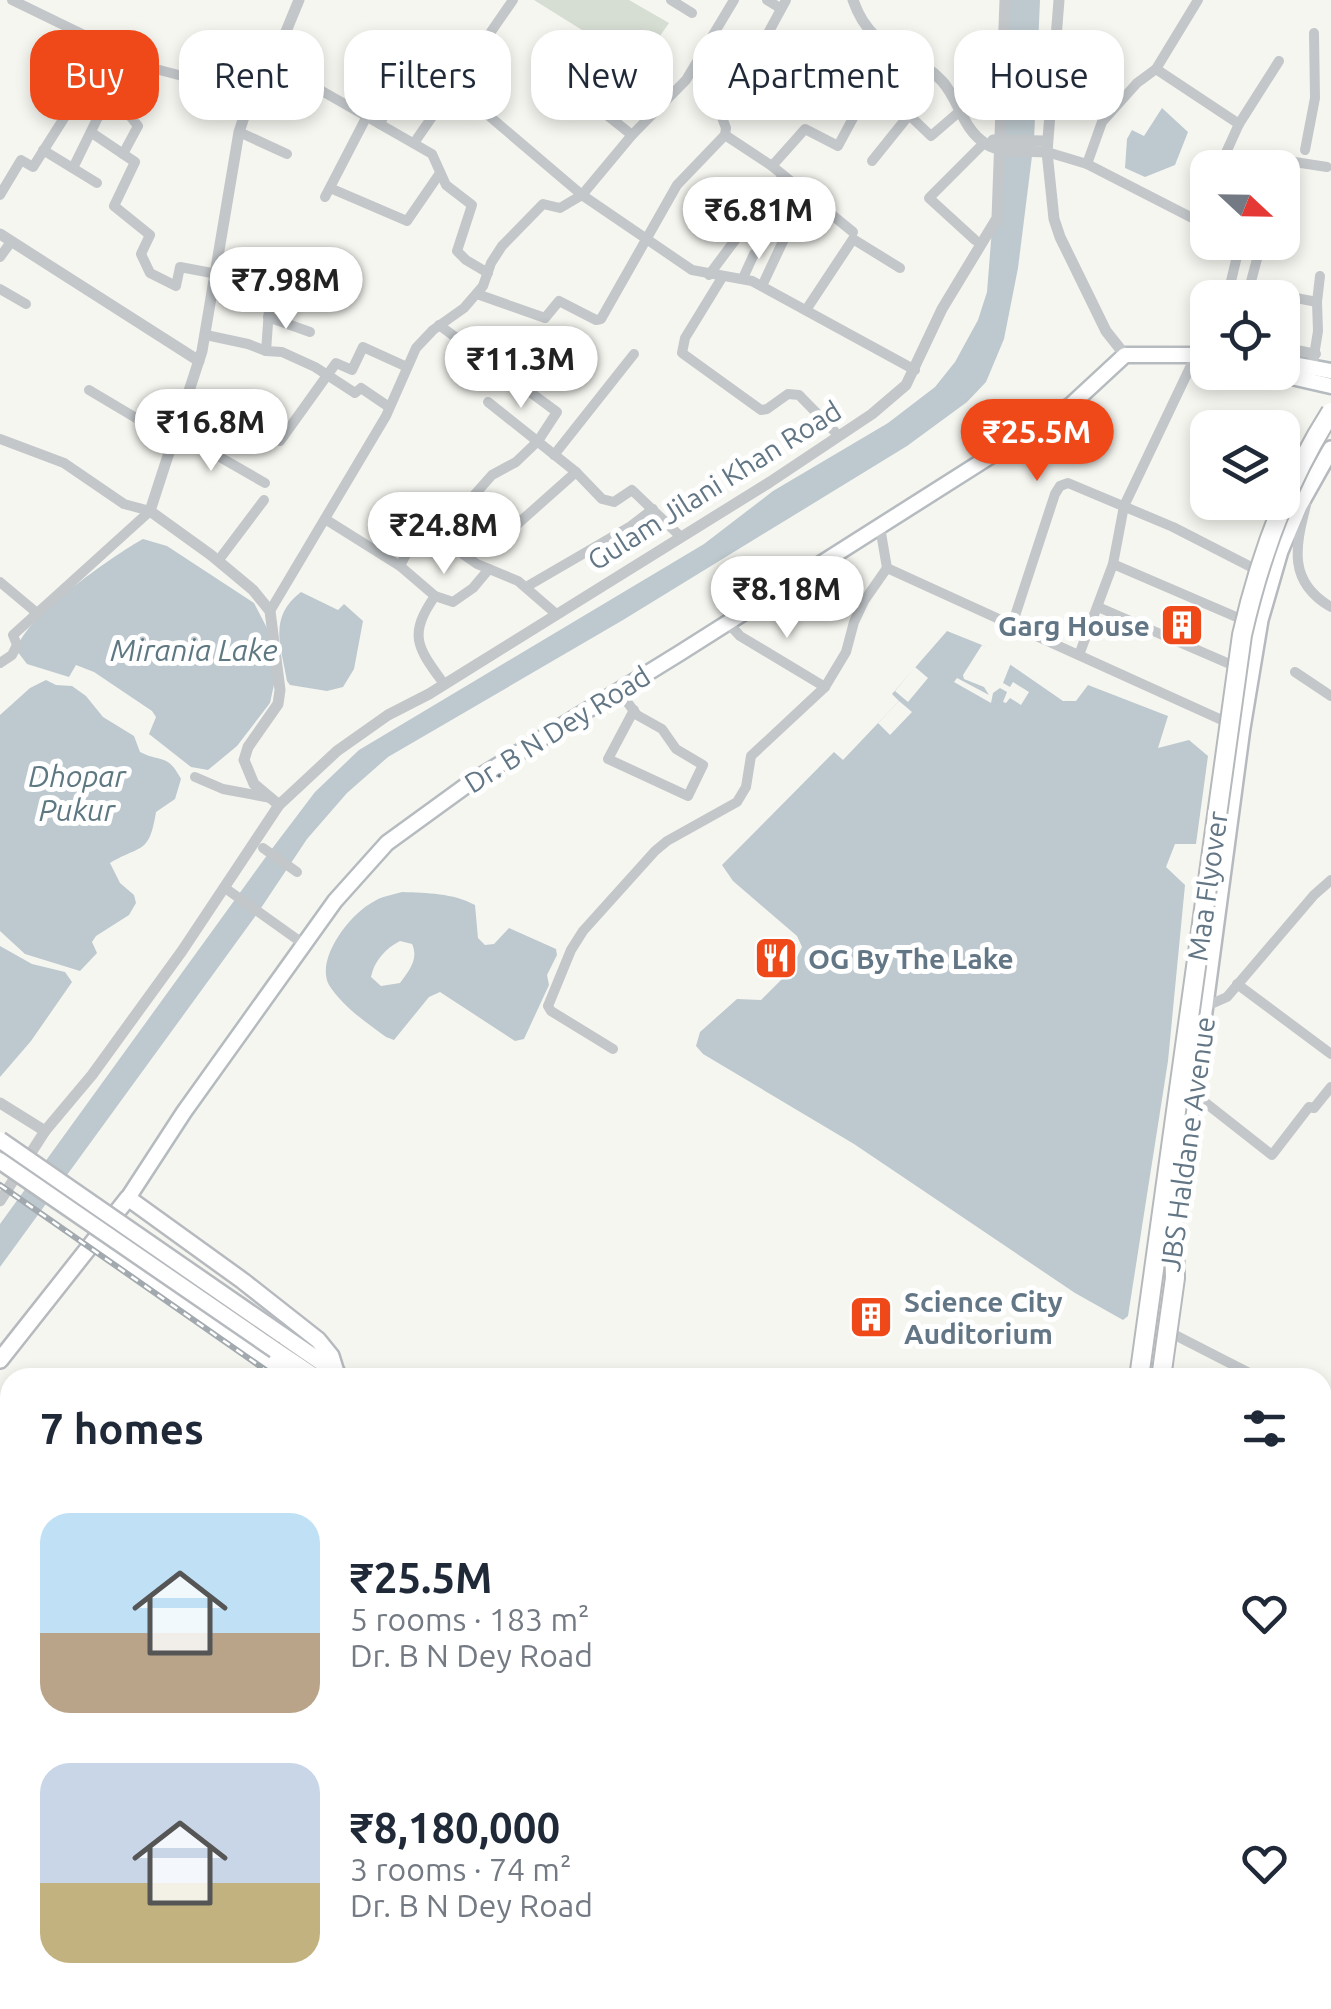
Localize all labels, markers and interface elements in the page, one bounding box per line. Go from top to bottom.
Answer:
chip: Buy [30,30,159,120]
chip: Rent [179,30,324,120]
chip: Filters [344,30,511,120]
chip: New [531,30,673,120]
chip: Apartment [693,30,934,120]
chip: House [954,30,1124,120]
north arrow [1190,150,1300,260]
map controls [1190,150,1300,520]
pin: ₹6.81M [678,177,840,262]
text: ₹6.81M [705,191,813,227]
pin: ₹7.98M [205,247,367,332]
text: ₹7.98M [232,261,340,297]
button: locate [1190,280,1300,390]
pin: ₹11.3M [440,326,602,411]
text: ₹11.3M [467,340,575,376]
pin: ₹16.8M [130,389,292,474]
street label: Gulam Jilani Khan Road [582,394,846,576]
pin: ₹25.5M [956,399,1118,484]
text: ₹16.8M [157,403,265,439]
button: layers [1190,410,1300,520]
text: ₹25.5M [983,413,1091,449]
pin: ₹24.8M [363,492,525,577]
text: ₹24.8M [390,506,498,542]
pin: ₹8.18M [706,556,868,641]
text: ₹8.18M [733,570,841,606]
building icon: Garg House [1159,602,1205,648]
place label: Garg House [998,610,1150,641]
water label: Mirania Lake [110,633,278,667]
street label: Dr. B N Dey Road [459,660,655,798]
water label: Dhopar Pukur [28,759,127,827]
street label: Maa Flyover [1181,809,1233,963]
restaurant icon: OG By The Lake [753,935,799,981]
place label: OG By The Lake [808,943,1014,974]
street label: JBS Haldane Avenue [1154,1015,1220,1273]
place label: Science City Auditorium [904,1286,1063,1349]
building icon: Science City Auditorium [848,1294,894,1340]
icon: filters [1237,1401,1292,1456]
text: 7 homes [40,1405,204,1452]
icon: home [120,1553,240,1673]
text: ₹25.5M [350,1554,492,1601]
icon: heart [1237,1586,1292,1641]
text: 5 rooms · 183 m² [350,1601,590,1637]
text: Dr. B N Dey Road [350,1637,593,1673]
icon: home [120,1803,240,1923]
text: ₹8,180,000 [350,1804,560,1851]
icon: heart [1237,1836,1292,1891]
text: 3 rooms · 74 m² [350,1851,571,1887]
text: Dr. B N Dey Road [350,1887,593,1923]

